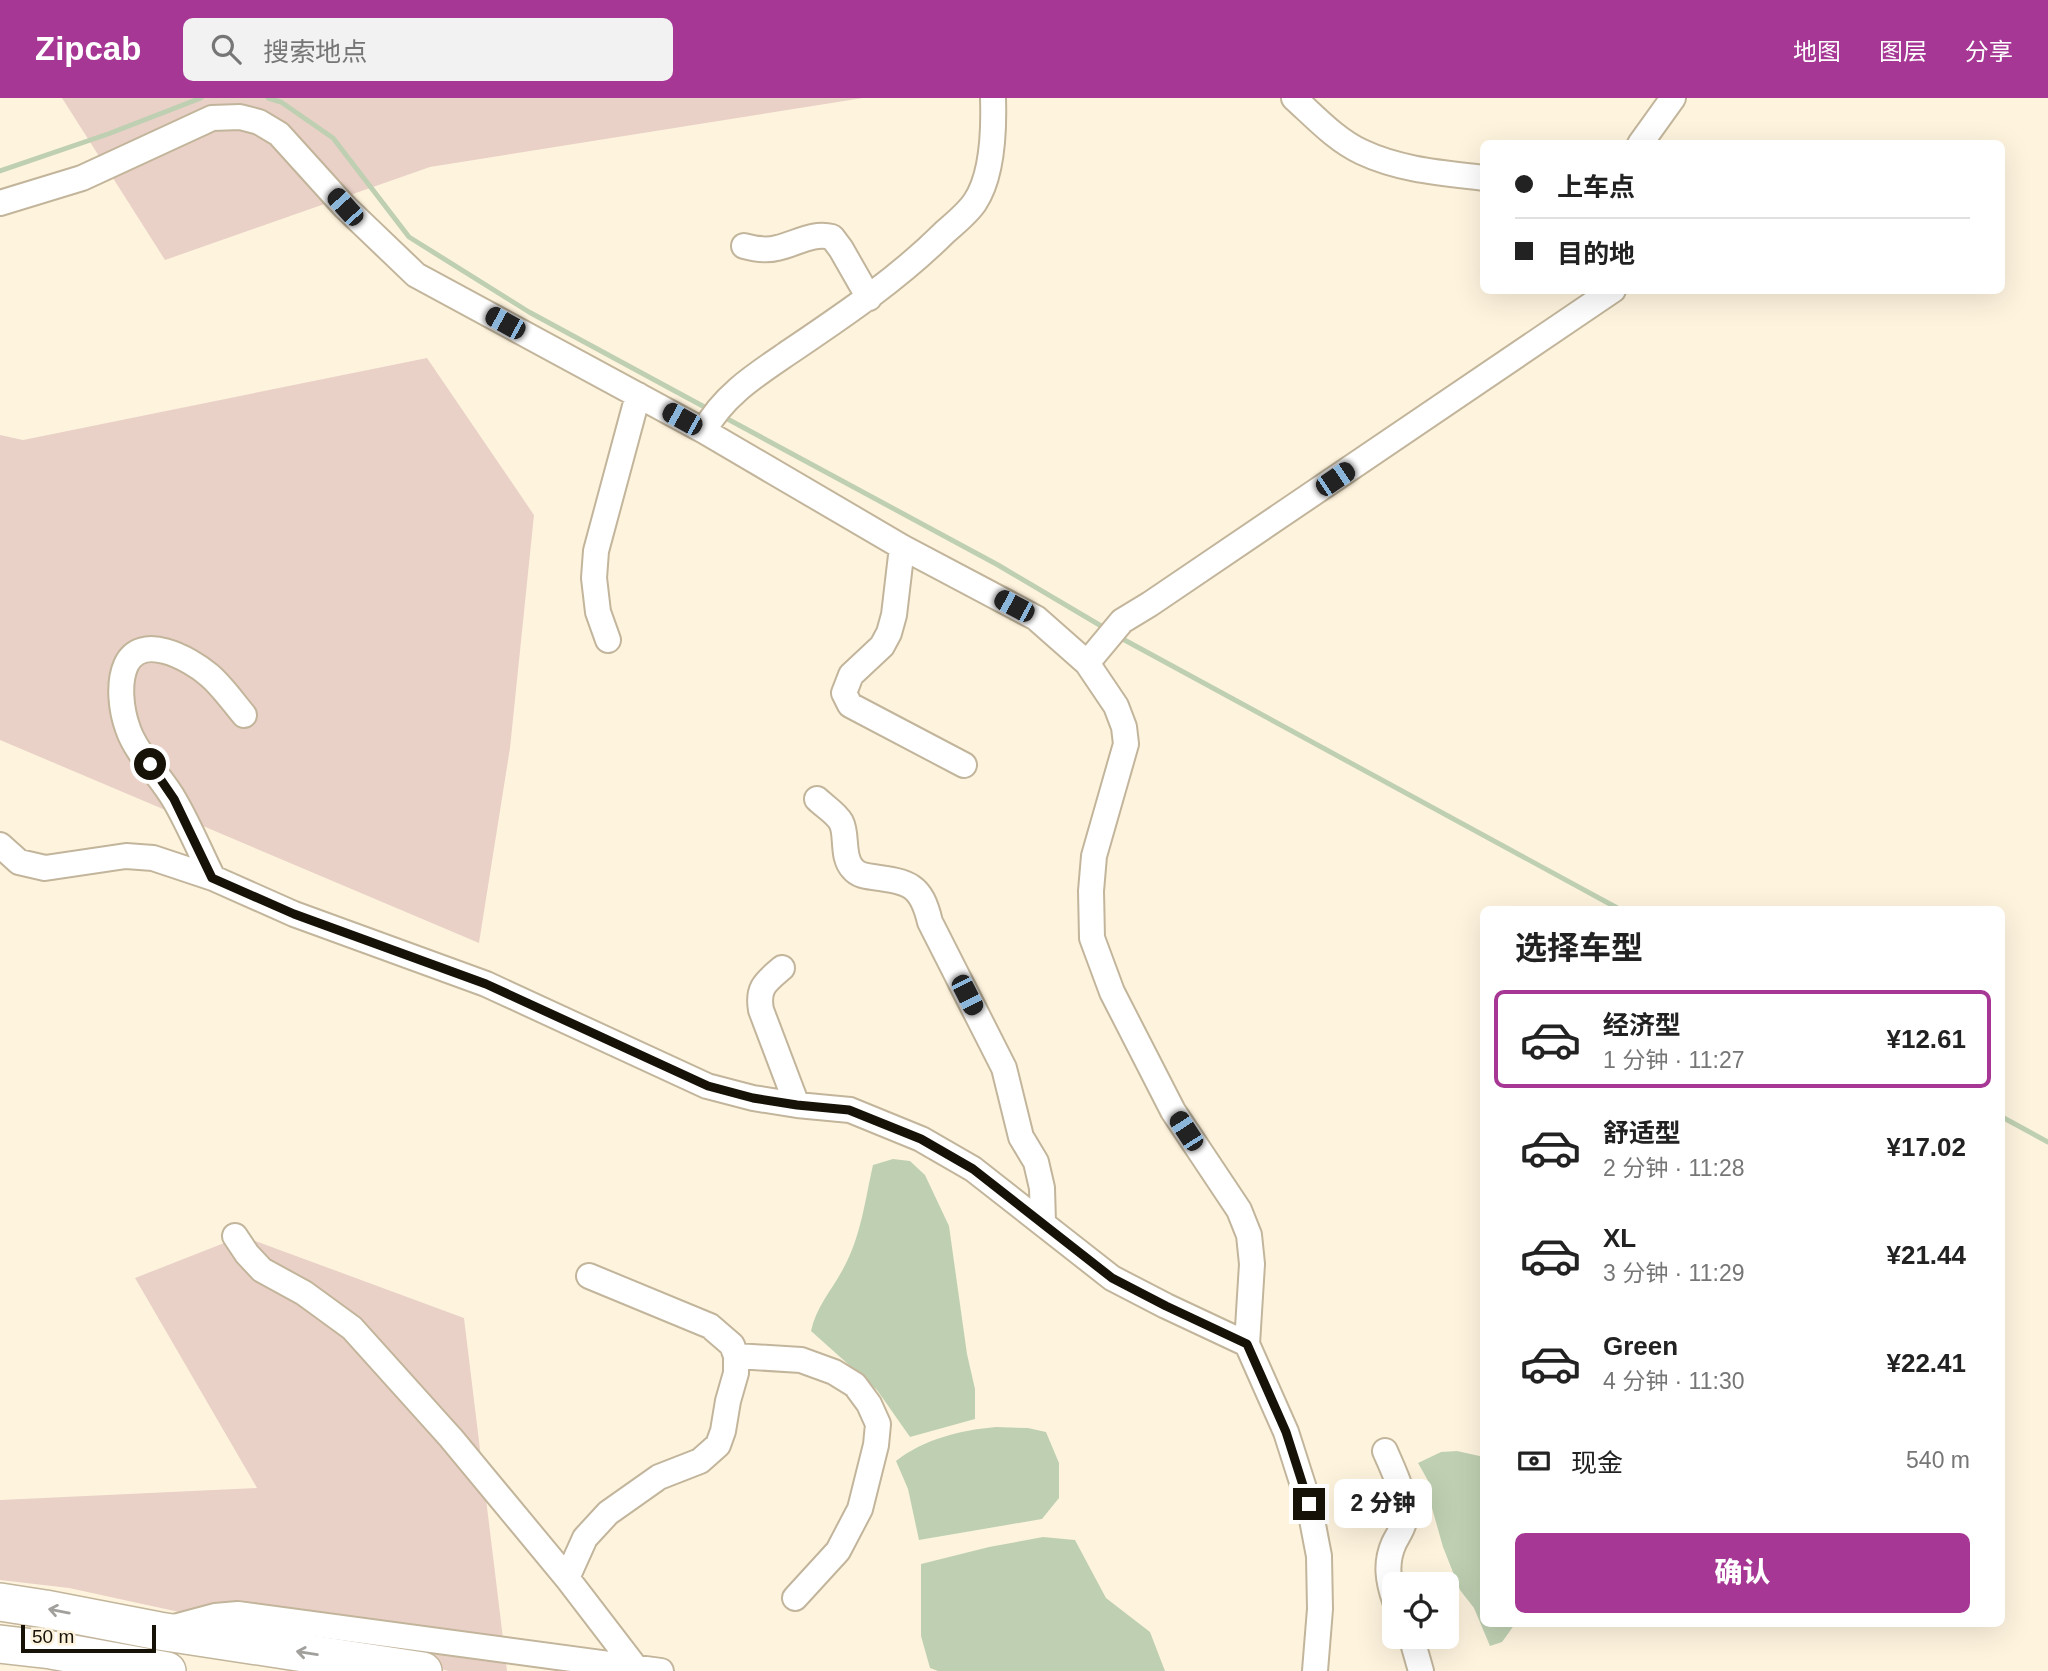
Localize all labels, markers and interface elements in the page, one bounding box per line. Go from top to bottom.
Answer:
search box [183,18,673,81]
text: Zipcab [35,30,141,67]
icon: search [207,30,245,68]
text: 搜索地点 [263,37,367,67]
text: 地图 [1793,38,1841,65]
text: 图层 [1879,38,1927,65]
text: 分享 [1965,38,2013,65]
text: 上车点 [1557,172,1635,202]
car [324,184,367,230]
text: 目的地 [1557,239,1635,269]
car [482,304,529,342]
car [659,400,706,438]
car [1312,459,1359,499]
car [991,587,1038,625]
route start [134,748,166,780]
text: 选择车型 [1515,930,1643,966]
car [949,972,986,1018]
icon: car [1519,1008,1582,1071]
text: 经济型 [1603,1010,1681,1040]
text: ¥12.61 [1886,1024,1966,1054]
text: 1 分钟 · 11:27 [1603,1047,1744,1073]
car [1166,1108,1207,1154]
icon: car [1519,1116,1582,1179]
text: 舒适型 [1603,1118,1681,1148]
text: ¥17.02 [1886,1132,1966,1162]
text: 2 分钟 · 11:28 [1603,1155,1744,1181]
text: XL [1603,1223,1636,1253]
icon: car [1519,1224,1582,1287]
text: ¥21.44 [1886,1240,1966,1270]
text: 3 分钟 · 11:29 [1603,1260,1744,1286]
text: Green [1603,1331,1678,1361]
icon: car [1519,1332,1582,1395]
text: ¥22.41 [1886,1348,1966,1378]
text: 4 分钟 · 11:30 [1603,1368,1744,1394]
icon: cash [1515,1442,1553,1480]
text: 540 m [1906,1447,1970,1473]
text: 现金 [1571,1448,1623,1478]
callout: 2 分钟 [1334,1480,1432,1528]
route end [1293,1488,1325,1520]
text: 2 分钟 [1350,1490,1416,1516]
button: 确认 [1515,1533,1970,1613]
map controls [1382,1572,1459,1649]
button: locate [1382,1572,1459,1649]
one-way arrow [48,1604,71,1618]
scale bar [21,1622,156,1654]
text: 50 m [32,1626,74,1647]
one-way arrow [296,1647,319,1660]

